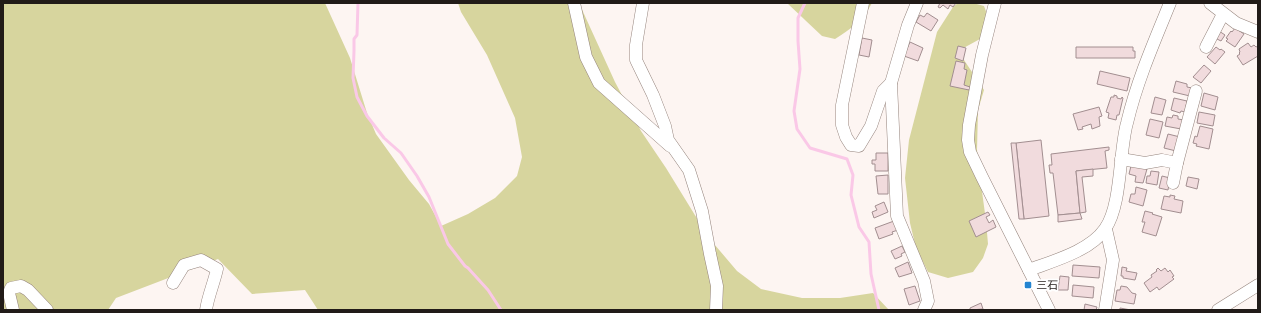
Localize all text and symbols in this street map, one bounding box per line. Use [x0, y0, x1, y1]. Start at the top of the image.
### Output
place label: 三石 [1036, 279, 1058, 291]
marker: 三石 [1023, 280, 1033, 290]

